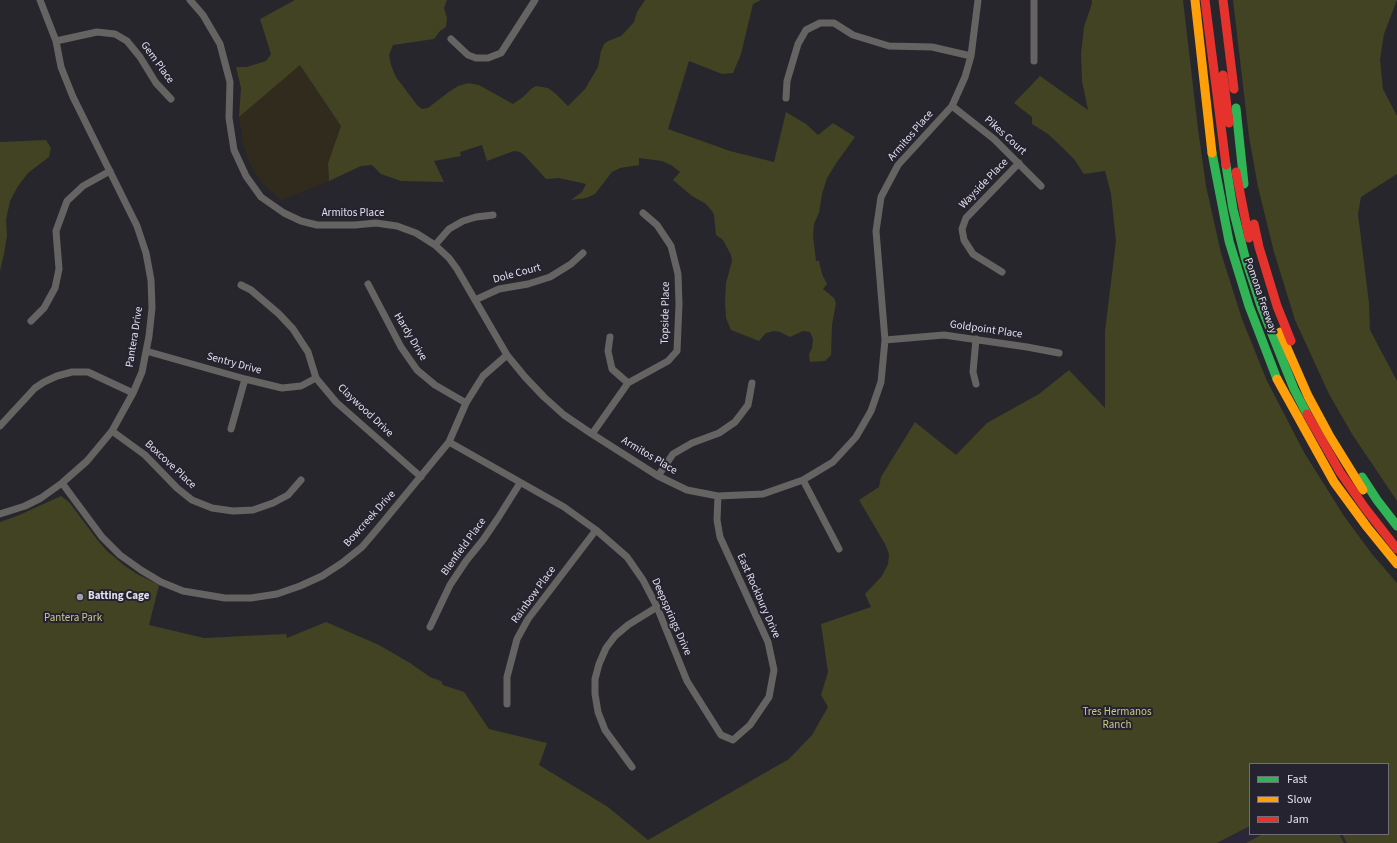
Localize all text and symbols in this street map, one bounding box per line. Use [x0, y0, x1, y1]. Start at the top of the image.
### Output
street label: Gem Place [137, 40, 177, 86]
street label: Armitos Place [885, 108, 937, 164]
street label: Pikes Court [981, 114, 1029, 158]
street label: Wayside Place [957, 156, 1011, 212]
street label: Armitos Place [322, 207, 384, 221]
street label: Pomona Freeway [1241, 256, 1279, 336]
street label: Dole Court [492, 261, 542, 287]
street label: Topside Place [659, 281, 673, 345]
street label: Pantera Drive [124, 306, 146, 368]
street label: Hardy Drive [391, 311, 429, 363]
street label: Goldpoint Place [949, 318, 1023, 342]
street label: Sentry Drive [205, 350, 263, 378]
street label: Claywood Drive [334, 382, 396, 440]
street label: Armitos Place [619, 434, 679, 478]
street label: Boxcove Place [142, 438, 198, 492]
street label: Bowcreek Drive [341, 488, 399, 550]
street label: Blenfield Place [439, 516, 489, 578]
street label: East Rockbury Drive [733, 551, 783, 641]
street label: Rainbow Place [509, 564, 559, 626]
street label: Deepsprings Drive [648, 576, 694, 658]
place label: Batting Cage [88, 590, 149, 604]
marker: Batting Cage [75, 592, 85, 602]
park label: Pantera Park [44, 612, 102, 626]
park label: Tres Hermanos Ranch [1082, 706, 1152, 732]
legend [1249, 763, 1389, 835]
text: Fast [1287, 771, 1307, 788]
text: Slow [1287, 791, 1312, 808]
text: Jam [1287, 811, 1309, 828]

